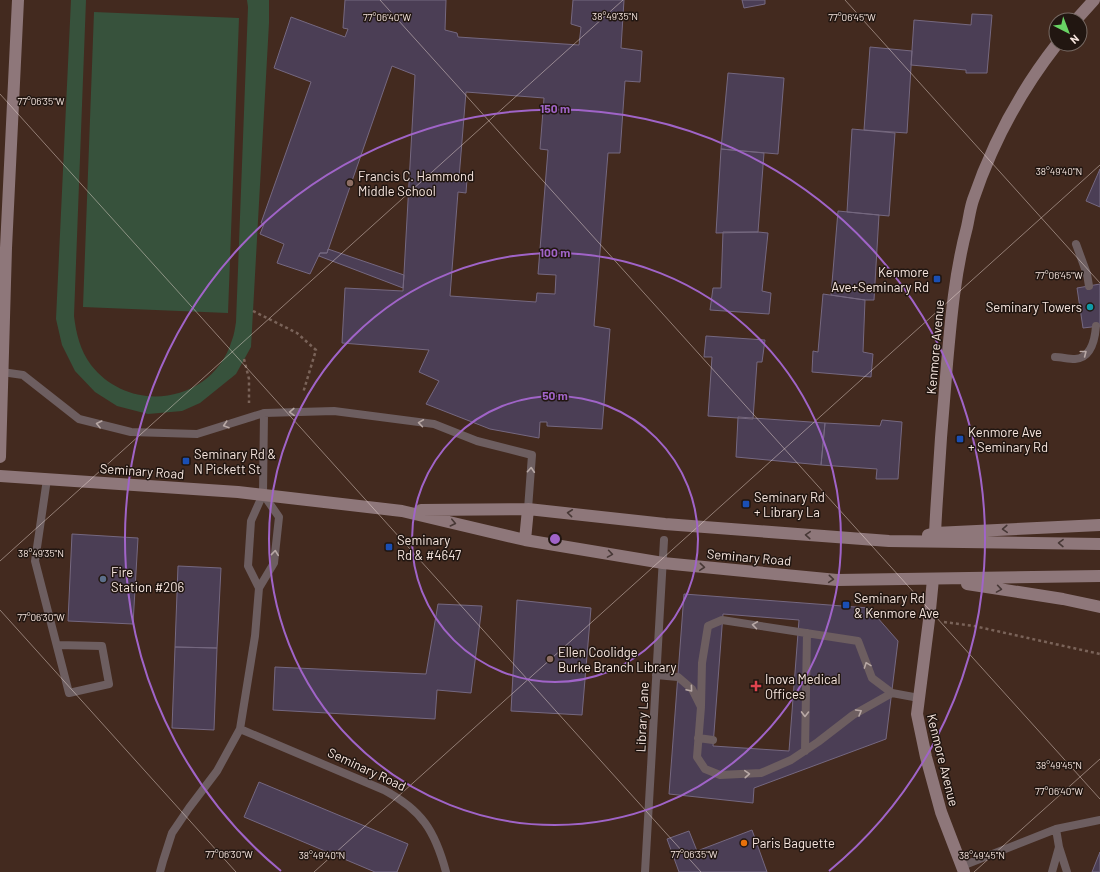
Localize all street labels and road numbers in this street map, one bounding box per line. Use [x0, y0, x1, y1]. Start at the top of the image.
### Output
street label: Kenmore Avenue [923, 299, 947, 395]
street label: Seminary Road [99, 460, 185, 482]
street label: Seminary Road [706, 545, 792, 569]
street label: Library Lane [632, 681, 652, 753]
street label: Kenmore Avenue [924, 712, 962, 808]
street label: Seminary Road [325, 744, 409, 794]

